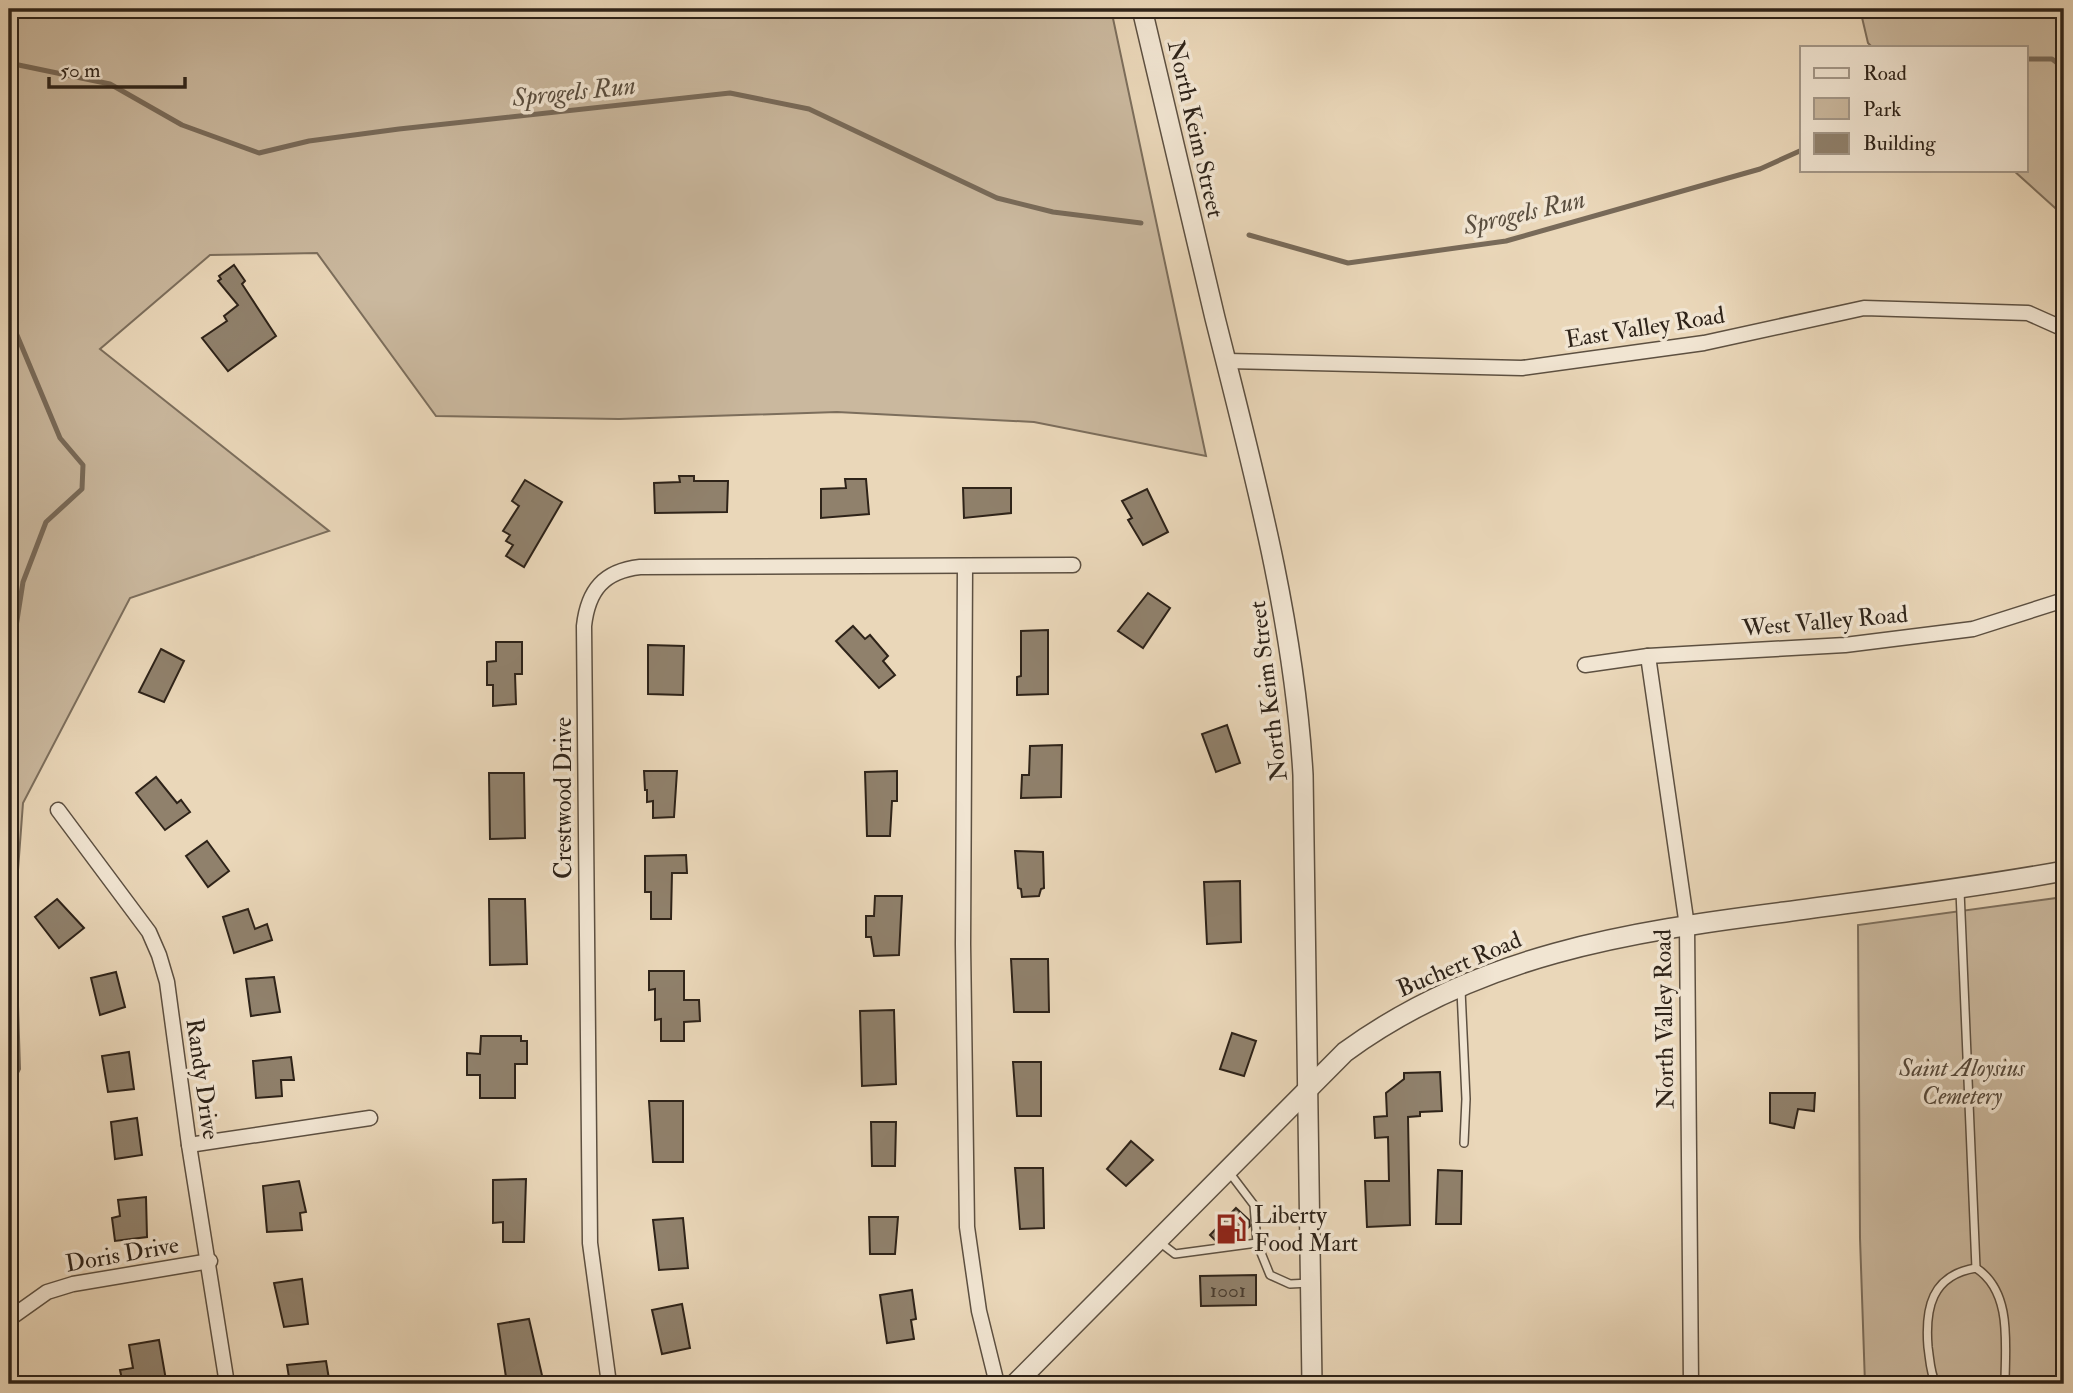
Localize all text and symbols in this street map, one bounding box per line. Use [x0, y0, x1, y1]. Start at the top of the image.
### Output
street label: North Keim Street [1160, 37, 1231, 221]
scale bar [49, 46, 186, 90]
legend [1800, 46, 2028, 172]
text: 50 m [60, 57, 101, 84]
text: Road [1863, 60, 1908, 87]
water label: Sprogels Run [510, 70, 637, 114]
text: Park [1863, 96, 1901, 123]
text: Building [1863, 130, 1936, 157]
water label: Sprogels Run [1459, 183, 1588, 243]
street label: East Valley Road [1563, 300, 1727, 355]
street label: North Keim Street [1242, 599, 1295, 783]
street label: West Valley Road [1740, 599, 1909, 644]
street label: Crestwood Drive [548, 717, 579, 879]
street label: Buchert Road [1392, 924, 1526, 1005]
street label: North Valley Road [1647, 929, 1682, 1109]
street label: Randy Drive [179, 1017, 226, 1142]
park label: Saint Aloysius Cemetery [1898, 1053, 2025, 1112]
place label: Liberty Food Mart [1254, 1200, 1358, 1259]
fuel station icon: Liberty Food Mart [1214, 1212, 1248, 1246]
street label: Doris Drive [63, 1229, 181, 1280]
house number: 1001 [1210, 1277, 1246, 1304]

